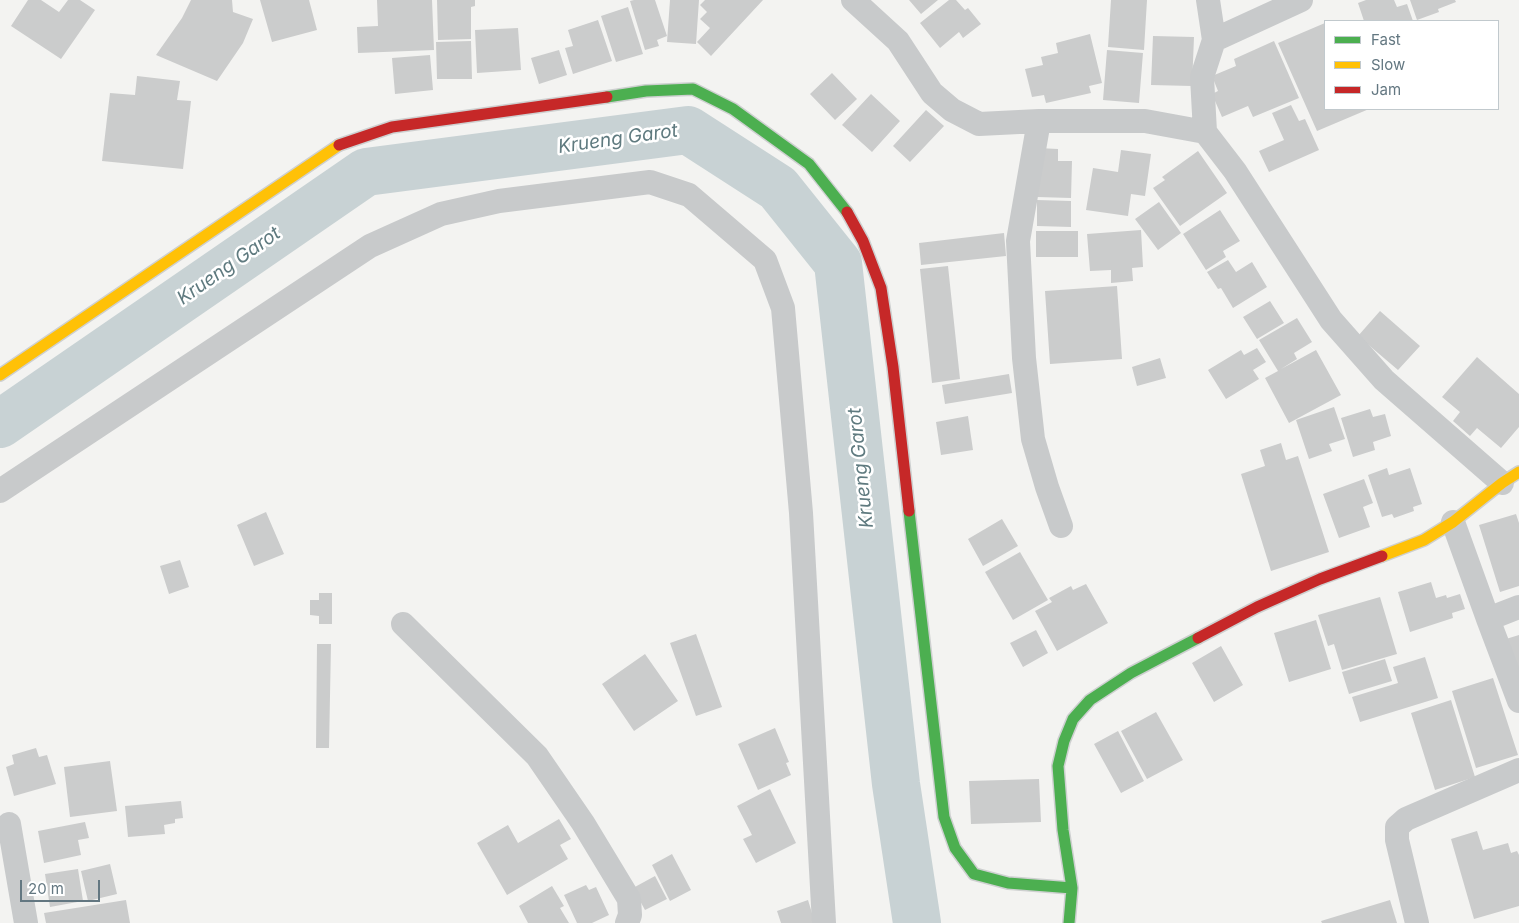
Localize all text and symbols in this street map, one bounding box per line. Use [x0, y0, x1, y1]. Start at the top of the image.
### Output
legend [1324, 20, 1499, 110]
text: Fast [1371, 30, 1401, 49]
text: Slow [1371, 55, 1405, 74]
text: Jam [1371, 80, 1401, 99]
water label: Krueng Garot [557, 119, 679, 159]
water label: Krueng Garot [173, 222, 285, 310]
water label: Krueng Garot [843, 407, 879, 529]
scale bar [22, 870, 102, 902]
text: 20 m [28, 879, 64, 898]

